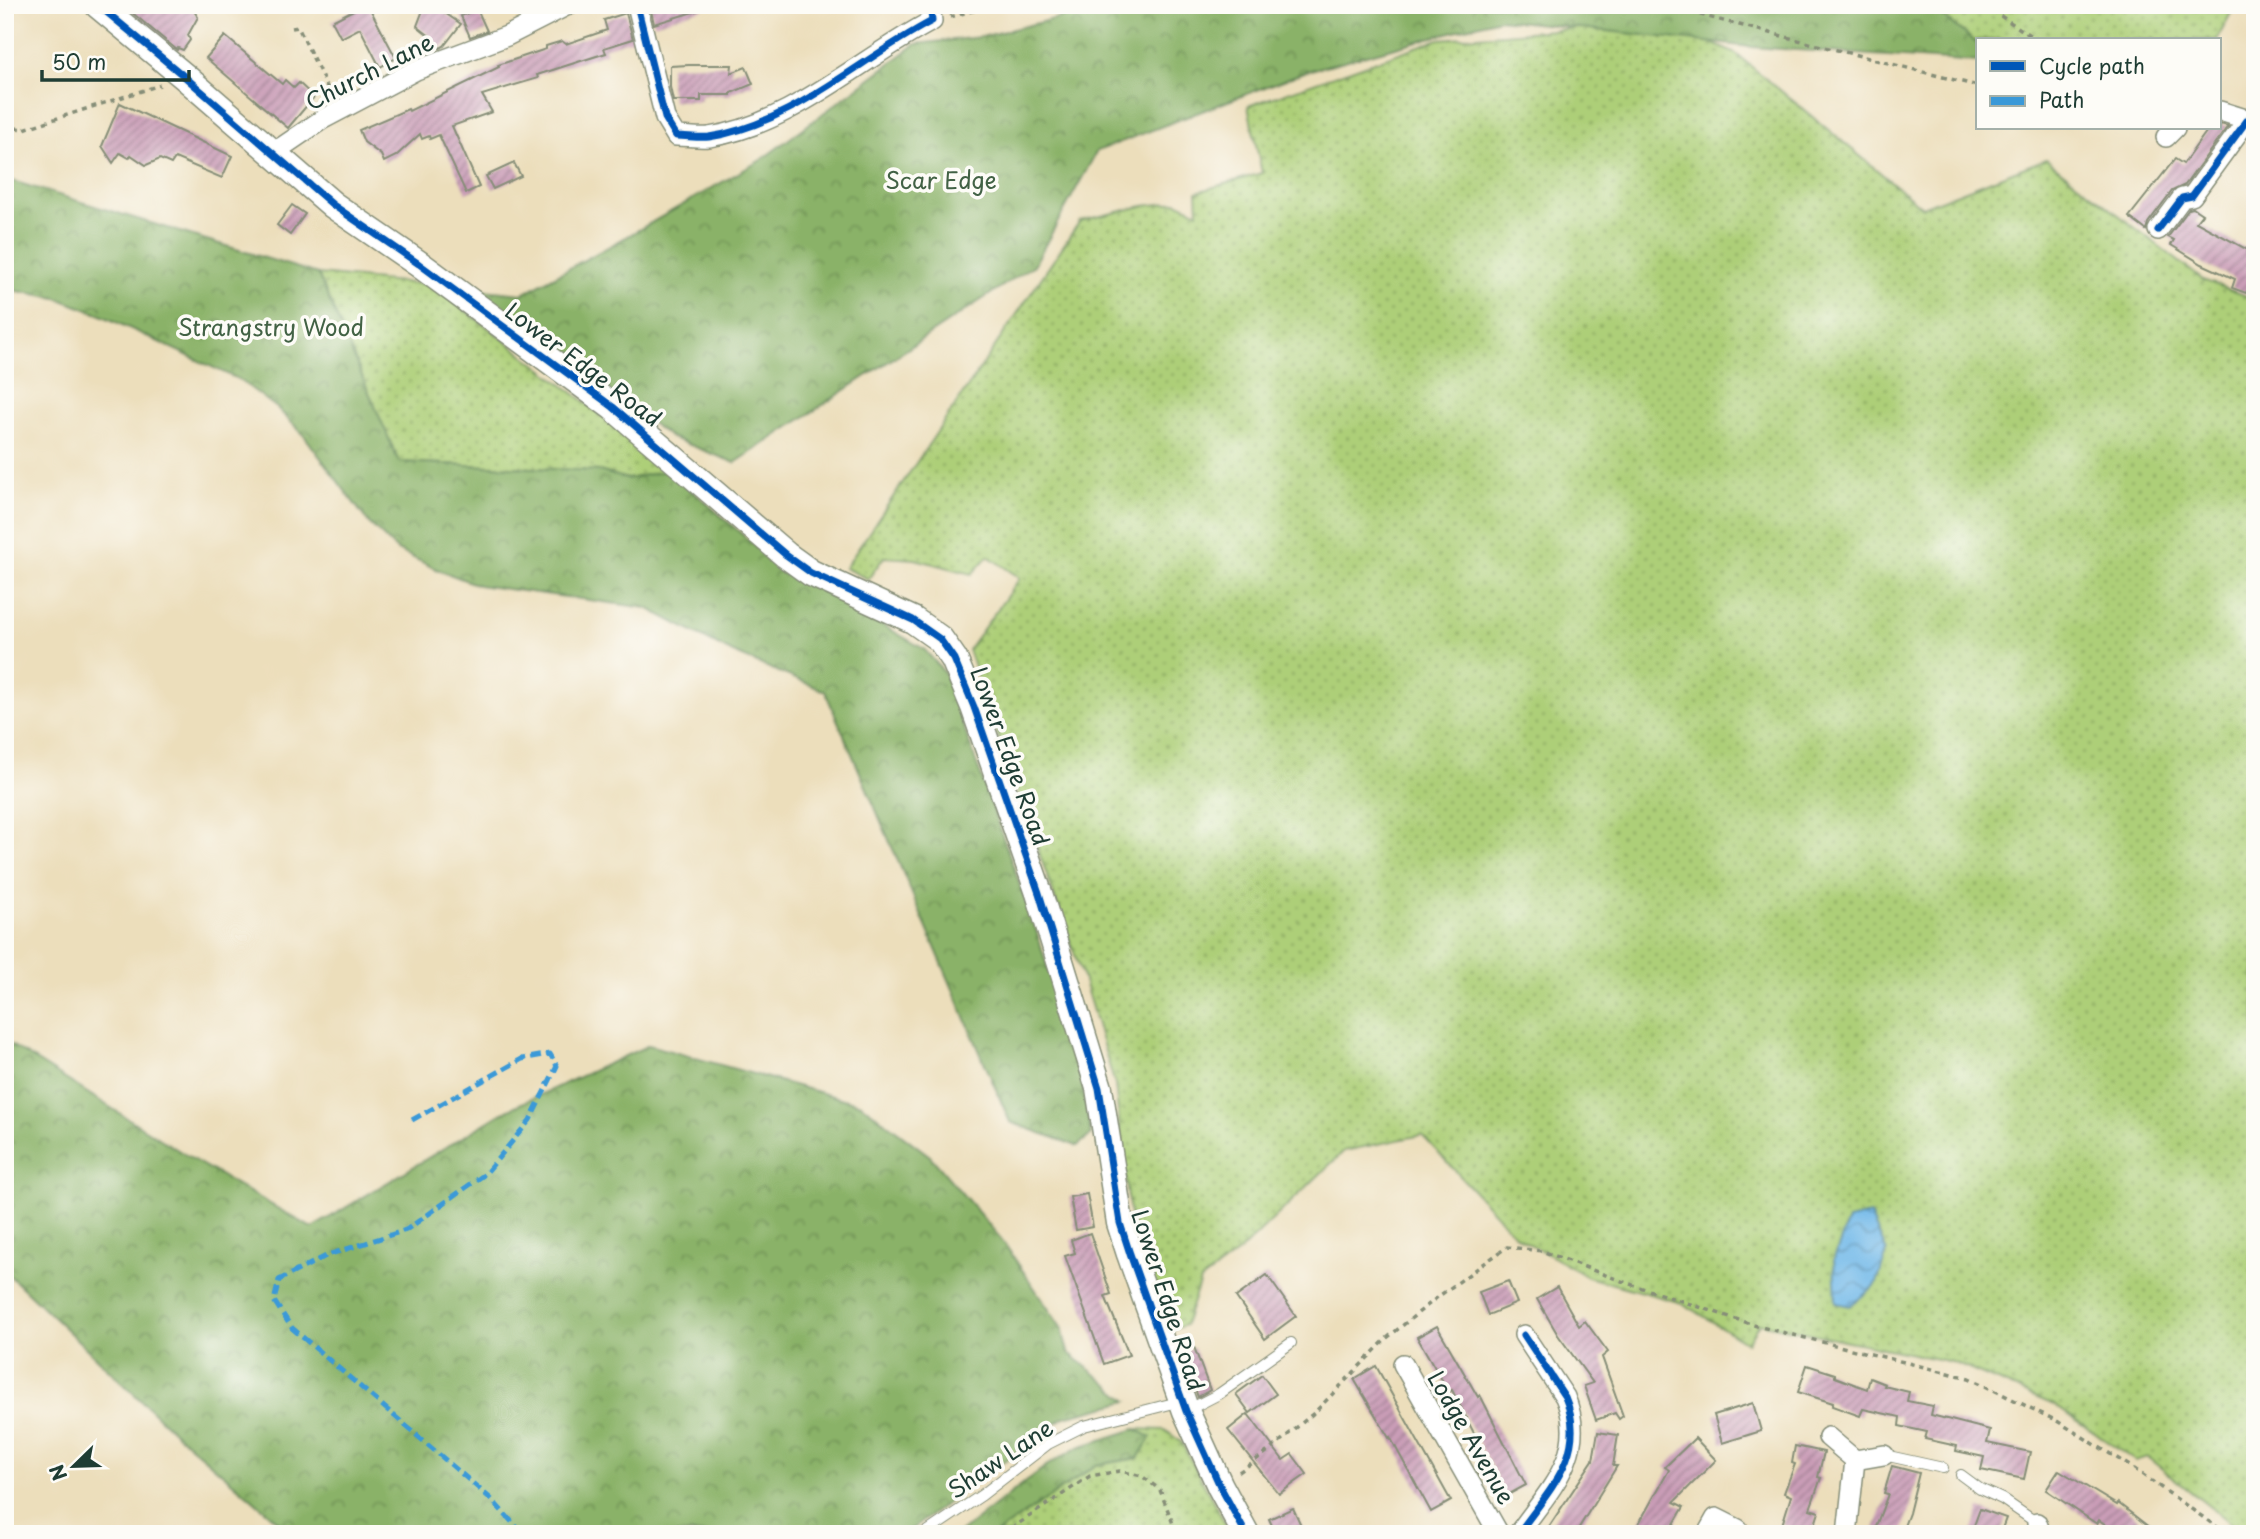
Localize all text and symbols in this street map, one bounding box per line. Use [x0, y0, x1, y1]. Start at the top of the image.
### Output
street label: Church Lane [299, 24, 439, 118]
scale bar [42, 38, 189, 82]
legend [1976, 38, 2222, 130]
text: 50 m [52, 45, 106, 77]
text: Cycle path [2039, 49, 2145, 81]
text: Path [2039, 83, 2084, 115]
park label: Scar Edge [885, 162, 997, 197]
street label: Lower Edge Road [498, 293, 670, 435]
park label: Strangstry Wood [178, 309, 364, 344]
street label: Lower Edge Road [962, 661, 1060, 851]
street label: Lower Edge Road [1123, 1205, 1215, 1395]
street label: Lodge Avenue [1420, 1364, 1524, 1510]
street label: Shaw Lane [940, 1410, 1060, 1506]
north arrow [38, 1430, 108, 1500]
text: N [42, 1461, 73, 1485]

